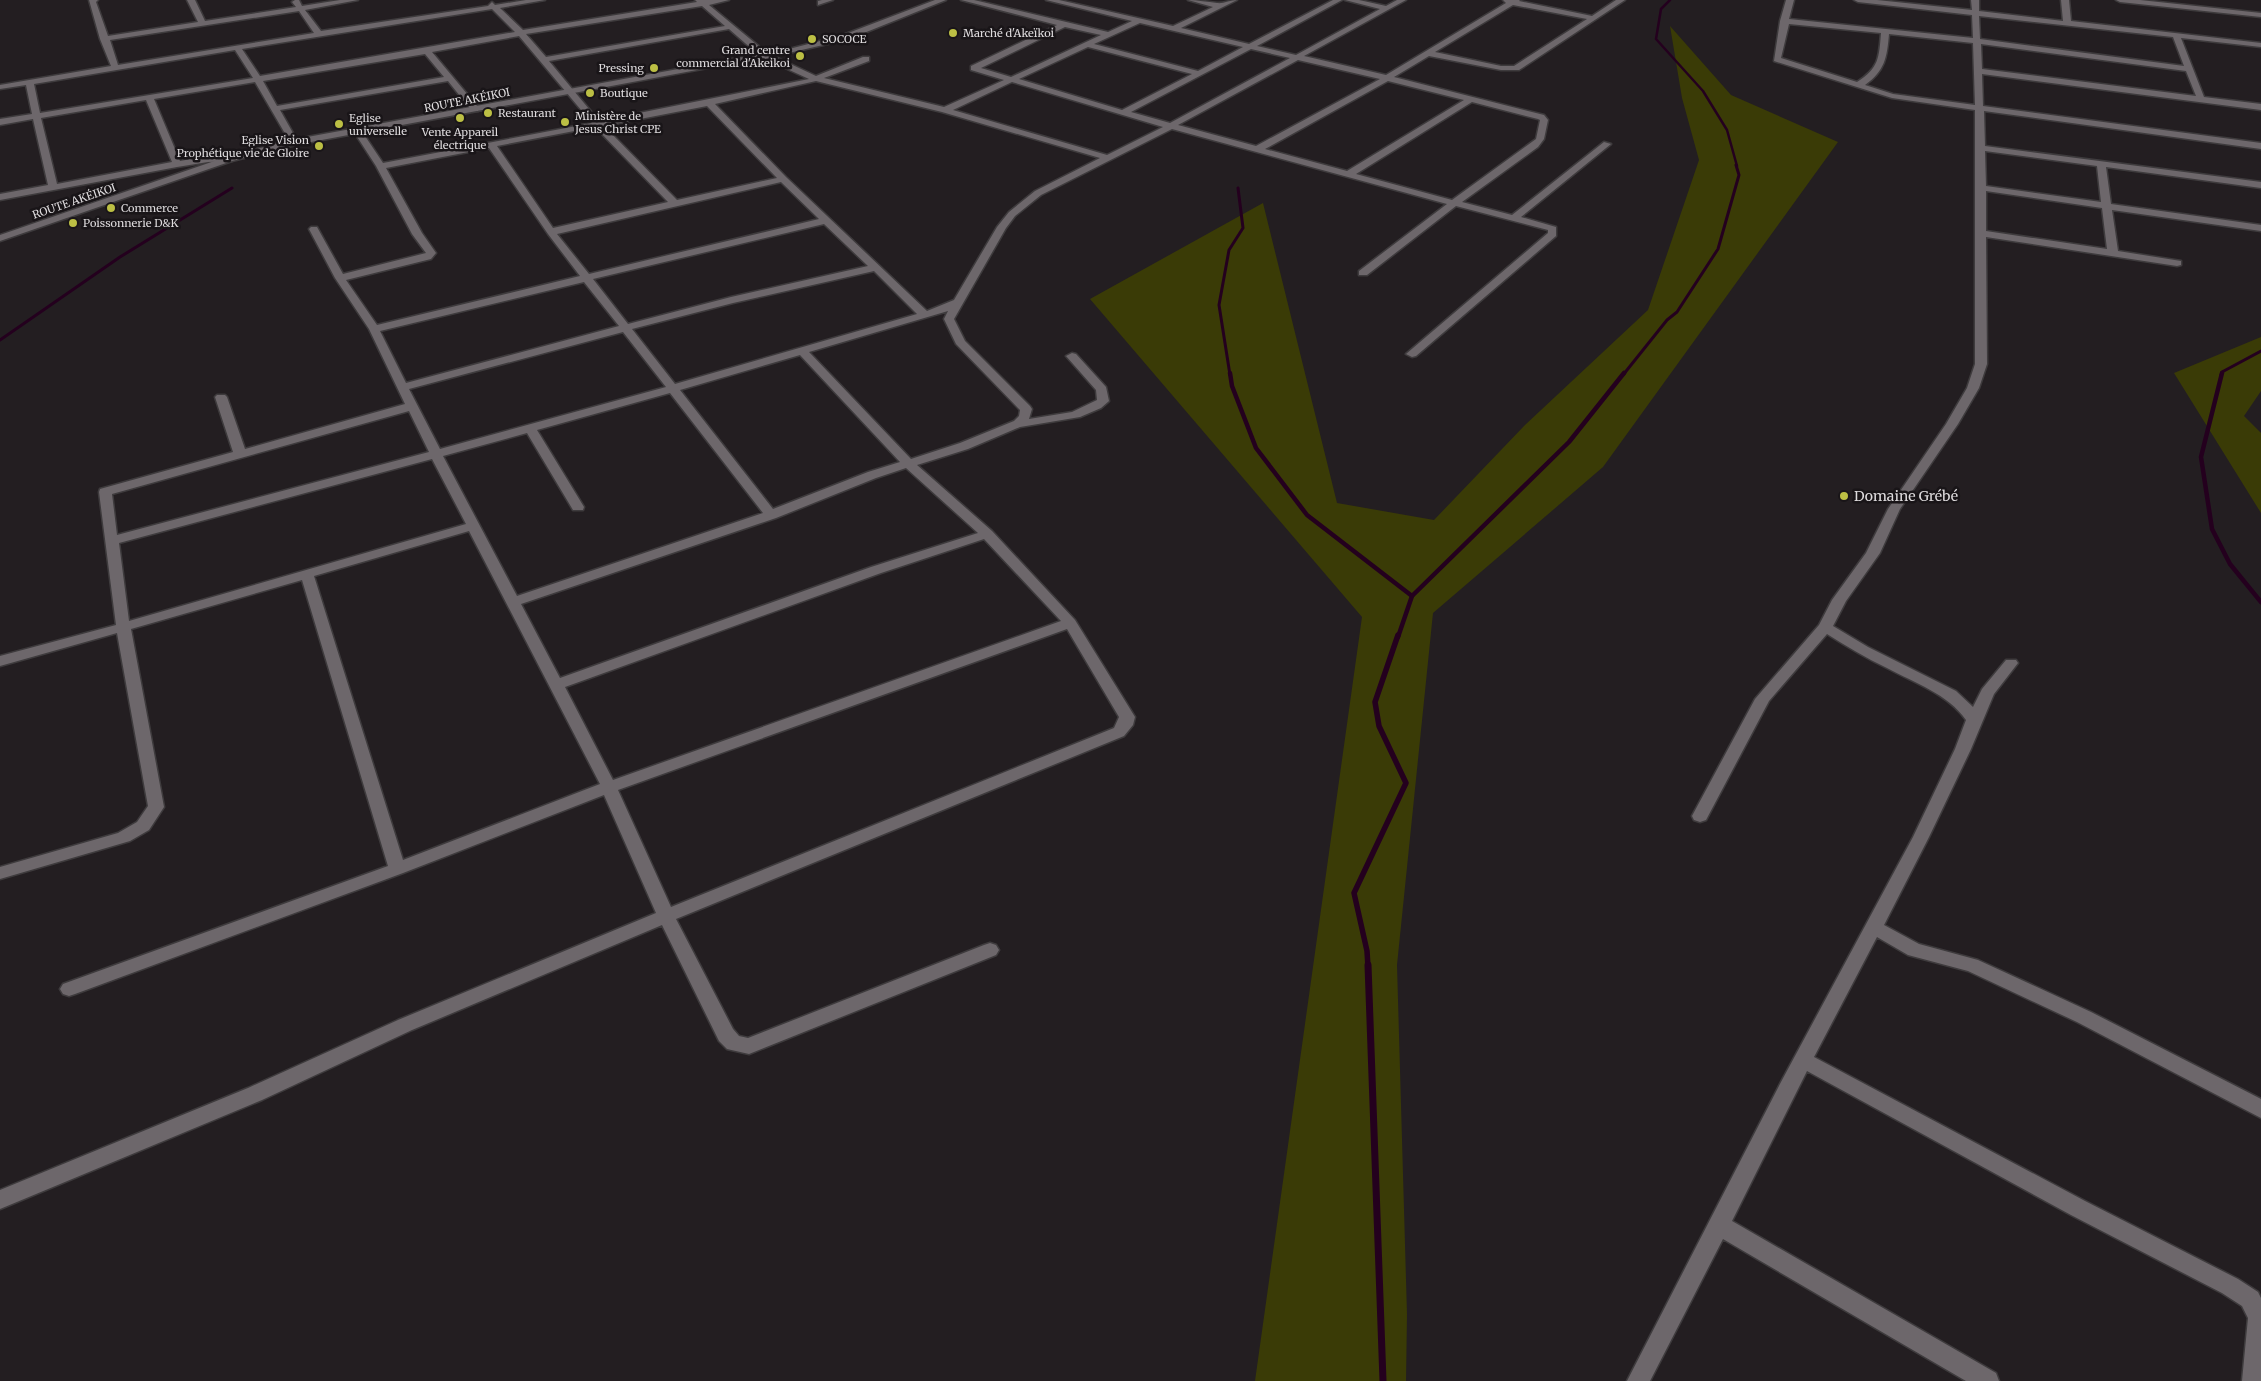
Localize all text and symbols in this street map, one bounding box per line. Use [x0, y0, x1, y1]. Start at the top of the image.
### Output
place label: Marché d'Akeïkoi [963, 26, 1055, 40]
marker: Marché d'Akeïkoi [947, 27, 959, 39]
place label: SOCOCE [822, 32, 867, 46]
marker: SOCOCE [806, 33, 818, 45]
place label: Grand centre commercial d'Akeikoi [676, 43, 790, 70]
marker: Grand centre commercial d'Akeikoi [794, 50, 806, 62]
place label: Pressing [598, 61, 644, 75]
marker: Pressing [648, 62, 660, 74]
street label: ROUTE AKÉIKOI [423, 85, 511, 115]
place label: Boutique [600, 86, 648, 100]
marker: Boutique [584, 87, 596, 99]
place label: Restaurant [498, 106, 557, 120]
marker: Restaurant [482, 107, 494, 119]
place label: Ministère de Jesus Christ CPE [574, 109, 661, 136]
place label: Eglise universelle [349, 111, 407, 138]
marker: Vente Appareil électrique [454, 112, 466, 124]
marker: Ministère de Jesus Christ CPE [559, 116, 571, 128]
marker: Eglise universelle [333, 118, 345, 130]
place label: Vente Appareil électrique [421, 125, 499, 152]
place label: Eglise Vision Prophétique vie de Gloire [177, 133, 310, 160]
marker: Eglise Vision Prophétique vie de Gloire [313, 140, 325, 152]
street label: ROUTE AKÉIKOI [30, 180, 118, 222]
place label: Commerce [121, 201, 178, 215]
marker: Commerce [105, 202, 117, 214]
place label: Poissonnerie D&K [83, 216, 178, 230]
marker: Poissonnerie D&K [67, 217, 79, 229]
place label: Domaine Grébé [1854, 487, 1958, 505]
marker: Domaine Grébé [1838, 490, 1850, 502]

